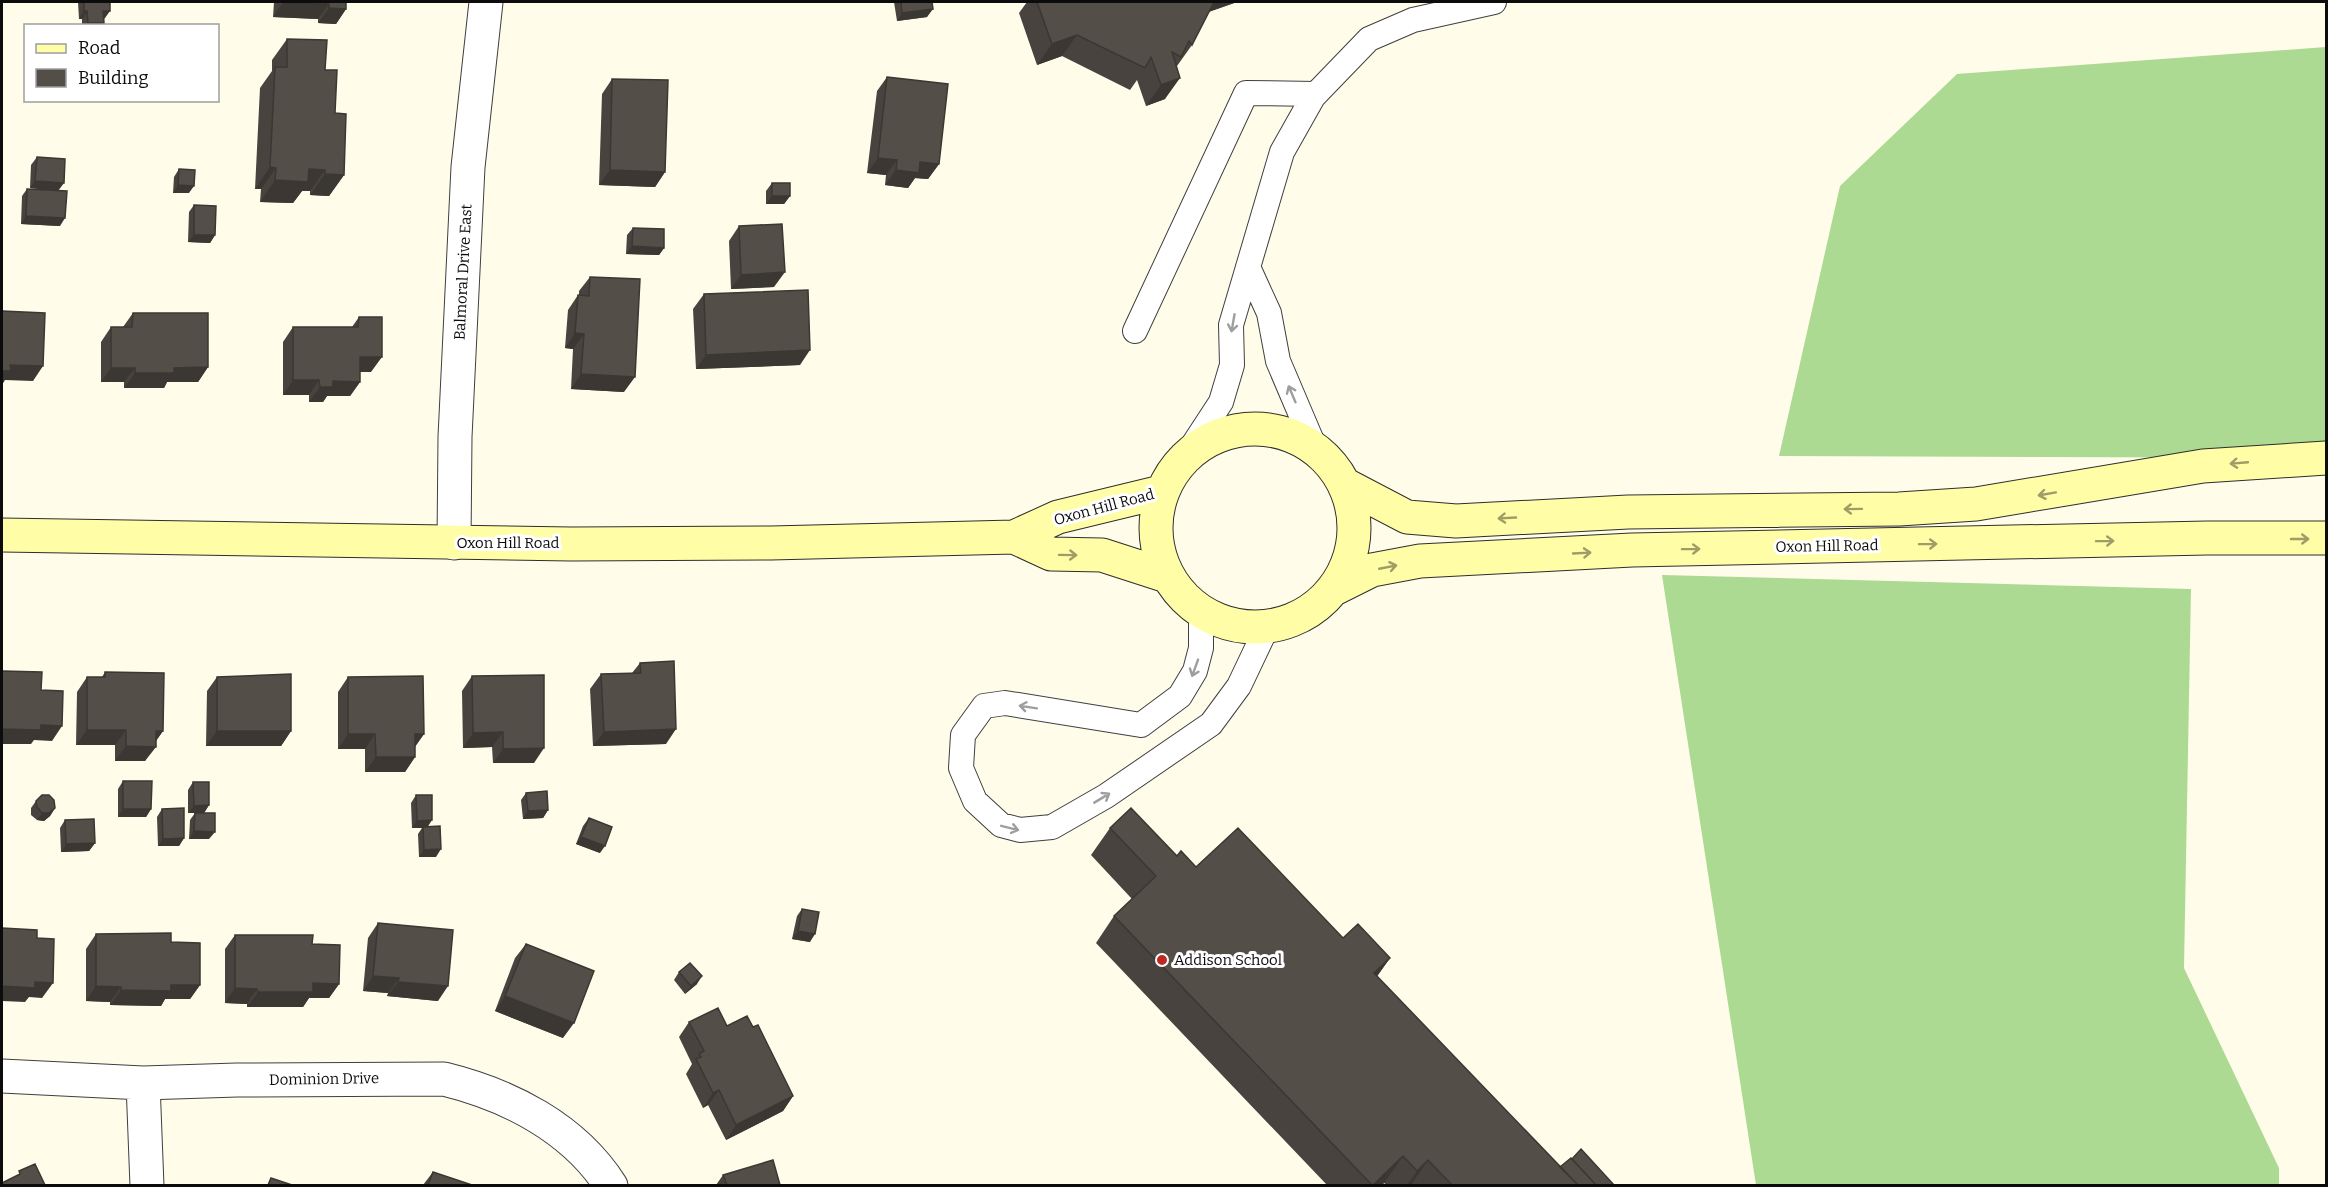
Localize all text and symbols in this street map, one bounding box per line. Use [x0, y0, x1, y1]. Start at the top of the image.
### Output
legend [24, 24, 219, 102]
text: Road [78, 37, 121, 59]
text: Building [78, 67, 149, 89]
street label: Balmoral Drive East [450, 203, 476, 341]
one-way arrow [1227, 313, 1238, 332]
one-way arrow [1286, 385, 1297, 404]
one-way arrow [2230, 458, 2250, 469]
street label: Oxon Hill Road [1052, 485, 1156, 529]
one-way arrow [2037, 489, 2057, 500]
one-way arrow [1843, 503, 1863, 515]
one-way arrow [1497, 513, 1517, 524]
one-way arrow [2290, 533, 2310, 544]
street label: Oxon Hill Road [456, 534, 560, 552]
one-way arrow [2095, 535, 2115, 546]
street label: Oxon Hill Road [1775, 536, 1879, 556]
one-way arrow [1917, 538, 1937, 550]
one-way arrow [1680, 543, 1700, 555]
one-way arrow [1571, 547, 1591, 558]
one-way arrow [1058, 549, 1078, 561]
one-way arrow [1377, 561, 1397, 572]
one-way arrow [1188, 658, 1199, 677]
one-way arrow [1019, 701, 1038, 712]
one-way arrow [1093, 792, 1110, 804]
one-way arrow [1000, 822, 1019, 834]
place label: Addison School [1174, 951, 1282, 969]
marker: Addison School [1155, 953, 1169, 967]
street label: Dominion Drive [269, 1069, 379, 1089]

